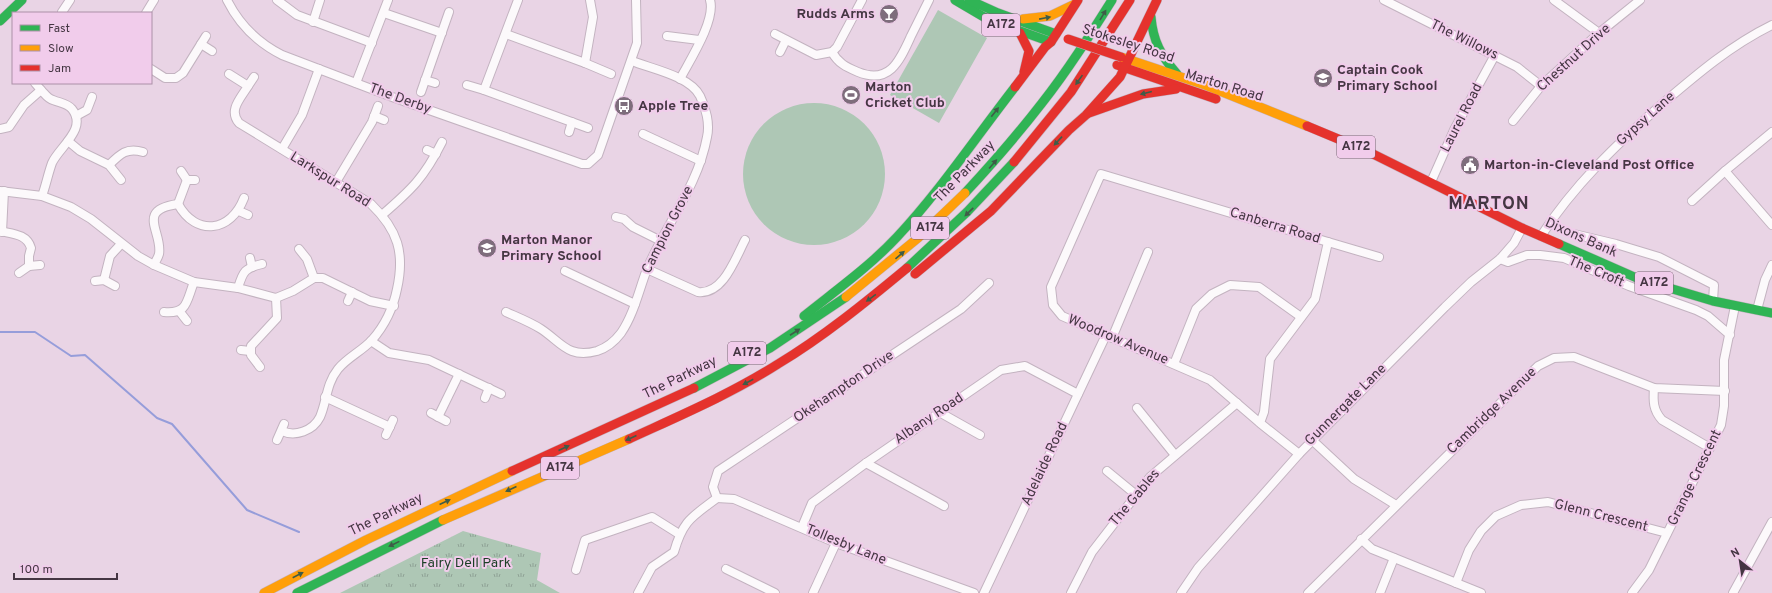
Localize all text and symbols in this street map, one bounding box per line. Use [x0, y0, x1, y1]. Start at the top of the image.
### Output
bar icon: Rudds Arms [878, 3, 900, 25]
place label: Rudds Arms [797, 6, 875, 23]
one-way arrow [1100, 9, 1107, 21]
legend [12, 12, 152, 84]
road number: A172 [982, 14, 1020, 36]
one-way arrow [1039, 15, 1052, 21]
street label: The Willows [1427, 16, 1501, 64]
street label: Chestnut Drive [1534, 20, 1614, 96]
text: Fast [48, 21, 70, 37]
street label: Stokesley Road [1080, 21, 1176, 67]
text: Slow [48, 41, 74, 57]
text: Jam [48, 61, 71, 77]
place label: Captain Cook Primary School [1337, 62, 1438, 95]
street label: Marton Road [1183, 66, 1265, 106]
school or university icon: Captain Cook Primary School [1312, 67, 1334, 89]
one-way arrow [1075, 75, 1083, 86]
place label: Marton Cricket Club [865, 79, 945, 112]
street label: The Derby [367, 80, 433, 118]
street label: Laurel Road [1437, 81, 1487, 155]
sports icon: Marton Cricket Club [840, 84, 862, 106]
street label: Gypsy Lane [1613, 88, 1679, 150]
one-way arrow [1140, 90, 1152, 96]
bus stop icon: Apple Tree [613, 95, 635, 117]
place label: Apple Tree [638, 98, 709, 115]
one-way arrow [991, 107, 1000, 118]
one-way arrow [1053, 136, 1063, 146]
road number: A172 [1337, 136, 1375, 158]
street label: The Parkway [931, 137, 999, 207]
street label: Larkspur Road [287, 149, 373, 211]
public building icon: Marton-in-Cleveland Post Office [1459, 154, 1481, 176]
place label: Marton-in-Cleveland Post Office [1484, 157, 1695, 174]
one-way arrow [988, 159, 997, 169]
street label: Campion Grove [639, 183, 697, 277]
district label: MARTON [1448, 193, 1530, 216]
street label: Canberra Road [1228, 204, 1322, 248]
one-way arrow [964, 207, 974, 217]
street label: Dixons Bank [1542, 214, 1620, 262]
road number: A174 [911, 217, 949, 239]
place label: Marton Manor Primary School [501, 232, 602, 265]
school or university icon: Marton Manor Primary School [476, 237, 498, 259]
one-way arrow [895, 250, 905, 259]
street label: The Croft [1566, 253, 1626, 291]
road number: A172 [1635, 272, 1673, 294]
one-way arrow [866, 294, 877, 302]
street label: Woodrow Avenue [1065, 311, 1171, 369]
one-way arrow [789, 328, 801, 335]
road number: A172 [728, 342, 766, 364]
street label: Okehampton Drive [791, 347, 897, 427]
street label: The Parkway [640, 353, 720, 403]
street label: Gunnergate Lane [1302, 361, 1390, 449]
street label: Cambridge Avenue [1444, 364, 1540, 458]
one-way arrow [742, 378, 754, 385]
street label: Albany Road [891, 390, 967, 448]
street label: Adelaide Road [1018, 419, 1072, 509]
street label: Grange Crescent [1664, 427, 1726, 529]
one-way arrow [625, 435, 636, 441]
one-way arrow [558, 445, 569, 451]
road number: A174 [541, 457, 579, 479]
street label: The Gables [1106, 466, 1164, 530]
one-way arrow [506, 486, 517, 492]
street label: The Parkway [346, 490, 426, 540]
street label: Glenn Crescent [1552, 496, 1650, 536]
one-way arrow [440, 499, 451, 505]
street label: Tollesby Lane [803, 521, 889, 569]
one-way arrow [388, 541, 399, 547]
north arrow [1720, 541, 1760, 581]
text: N [1729, 545, 1742, 561]
scale bar [14, 555, 117, 581]
park label: Fairy Dell Park [421, 555, 511, 572]
text: 100 m [20, 562, 53, 578]
one-way arrow [293, 571, 304, 578]

